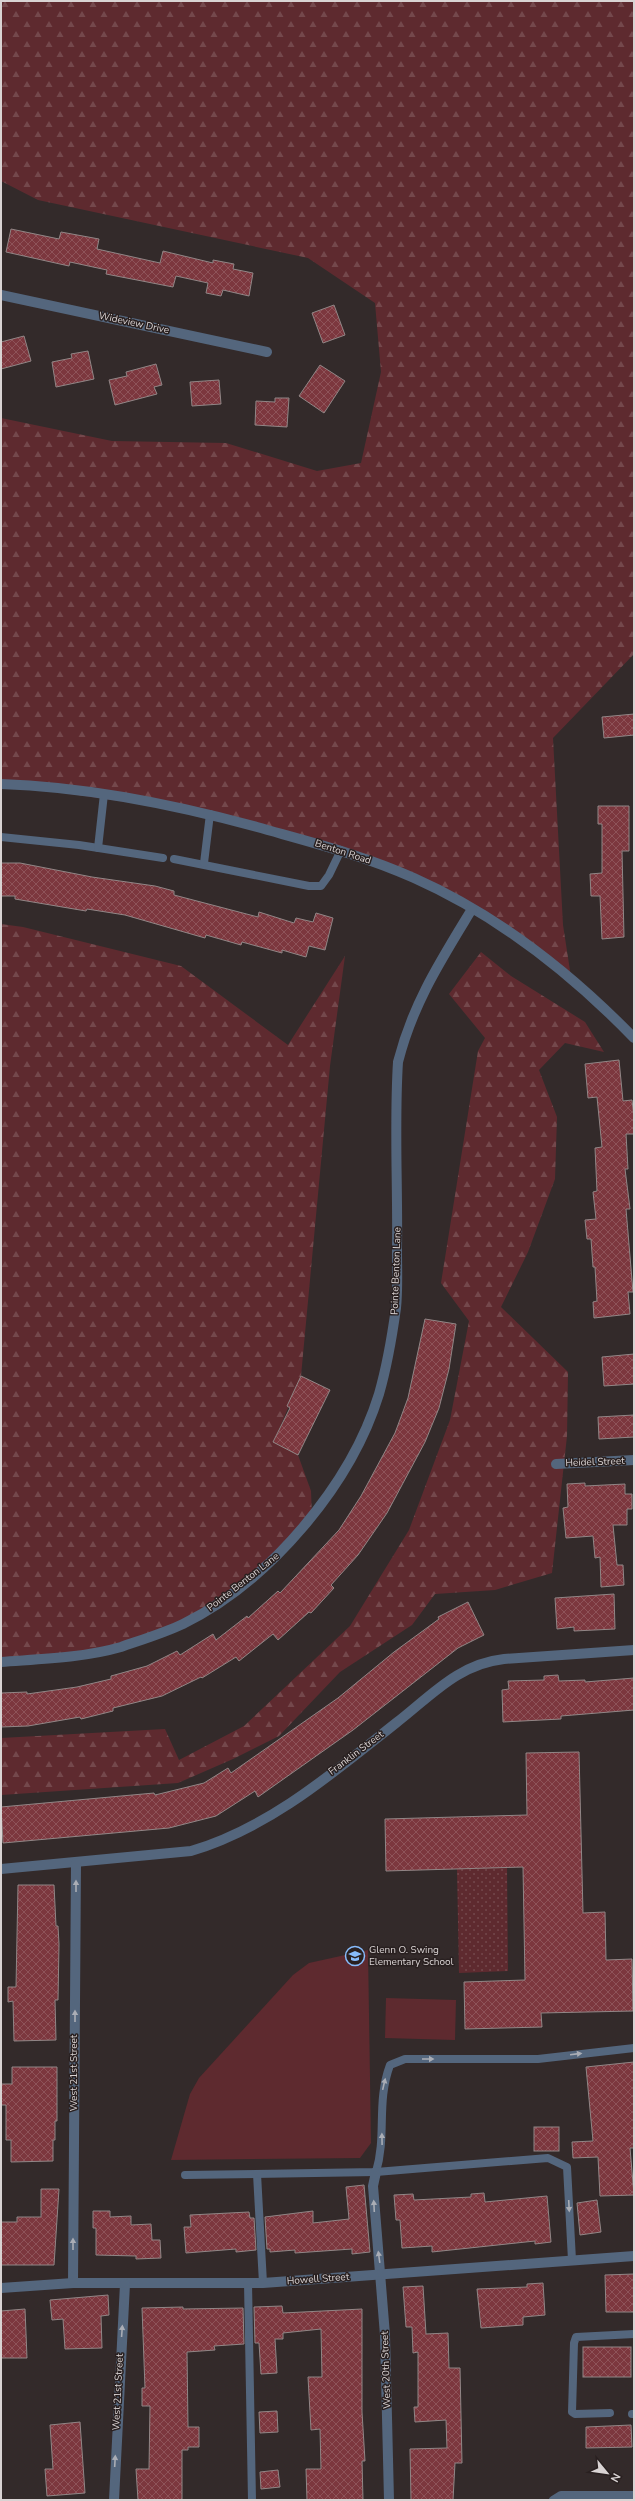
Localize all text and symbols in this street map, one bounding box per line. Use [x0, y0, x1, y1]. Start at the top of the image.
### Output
street label: Wideview Drive [97, 309, 171, 337]
street label: Benton Road [313, 836, 373, 868]
street label: Pointe Benton Lane [387, 1227, 405, 1315]
street label: Heidel Street [565, 1454, 625, 1470]
street label: Pointe Benton Lane [204, 1549, 282, 1615]
street label: Franklin Street [326, 1727, 387, 1778]
one-way arrow [73, 1879, 79, 1892]
place label: Glenn O. Swing Elementary School [369, 1943, 454, 1969]
school or university icon: Glenn O. Swing Elementary School [344, 1945, 366, 1967]
one-way arrow [72, 2009, 78, 2022]
street label: West 21st Street [67, 2034, 81, 2111]
one-way arrow [570, 2051, 582, 2057]
one-way arrow [422, 2056, 435, 2062]
one-way arrow [382, 2078, 388, 2091]
one-way arrow [378, 2133, 385, 2145]
one-way arrow [371, 2200, 378, 2212]
one-way arrow [566, 2200, 572, 2213]
one-way arrow [70, 2237, 76, 2250]
one-way arrow [376, 2251, 382, 2263]
street label: Howell Street [286, 2270, 350, 2288]
one-way arrow [118, 2325, 125, 2337]
street label: West 20th Street [378, 2330, 394, 2409]
street label: West 21st Street [109, 2353, 127, 2431]
north arrow [587, 2453, 627, 2493]
one-way arrow [112, 2455, 119, 2467]
text: N [607, 2470, 624, 2485]

